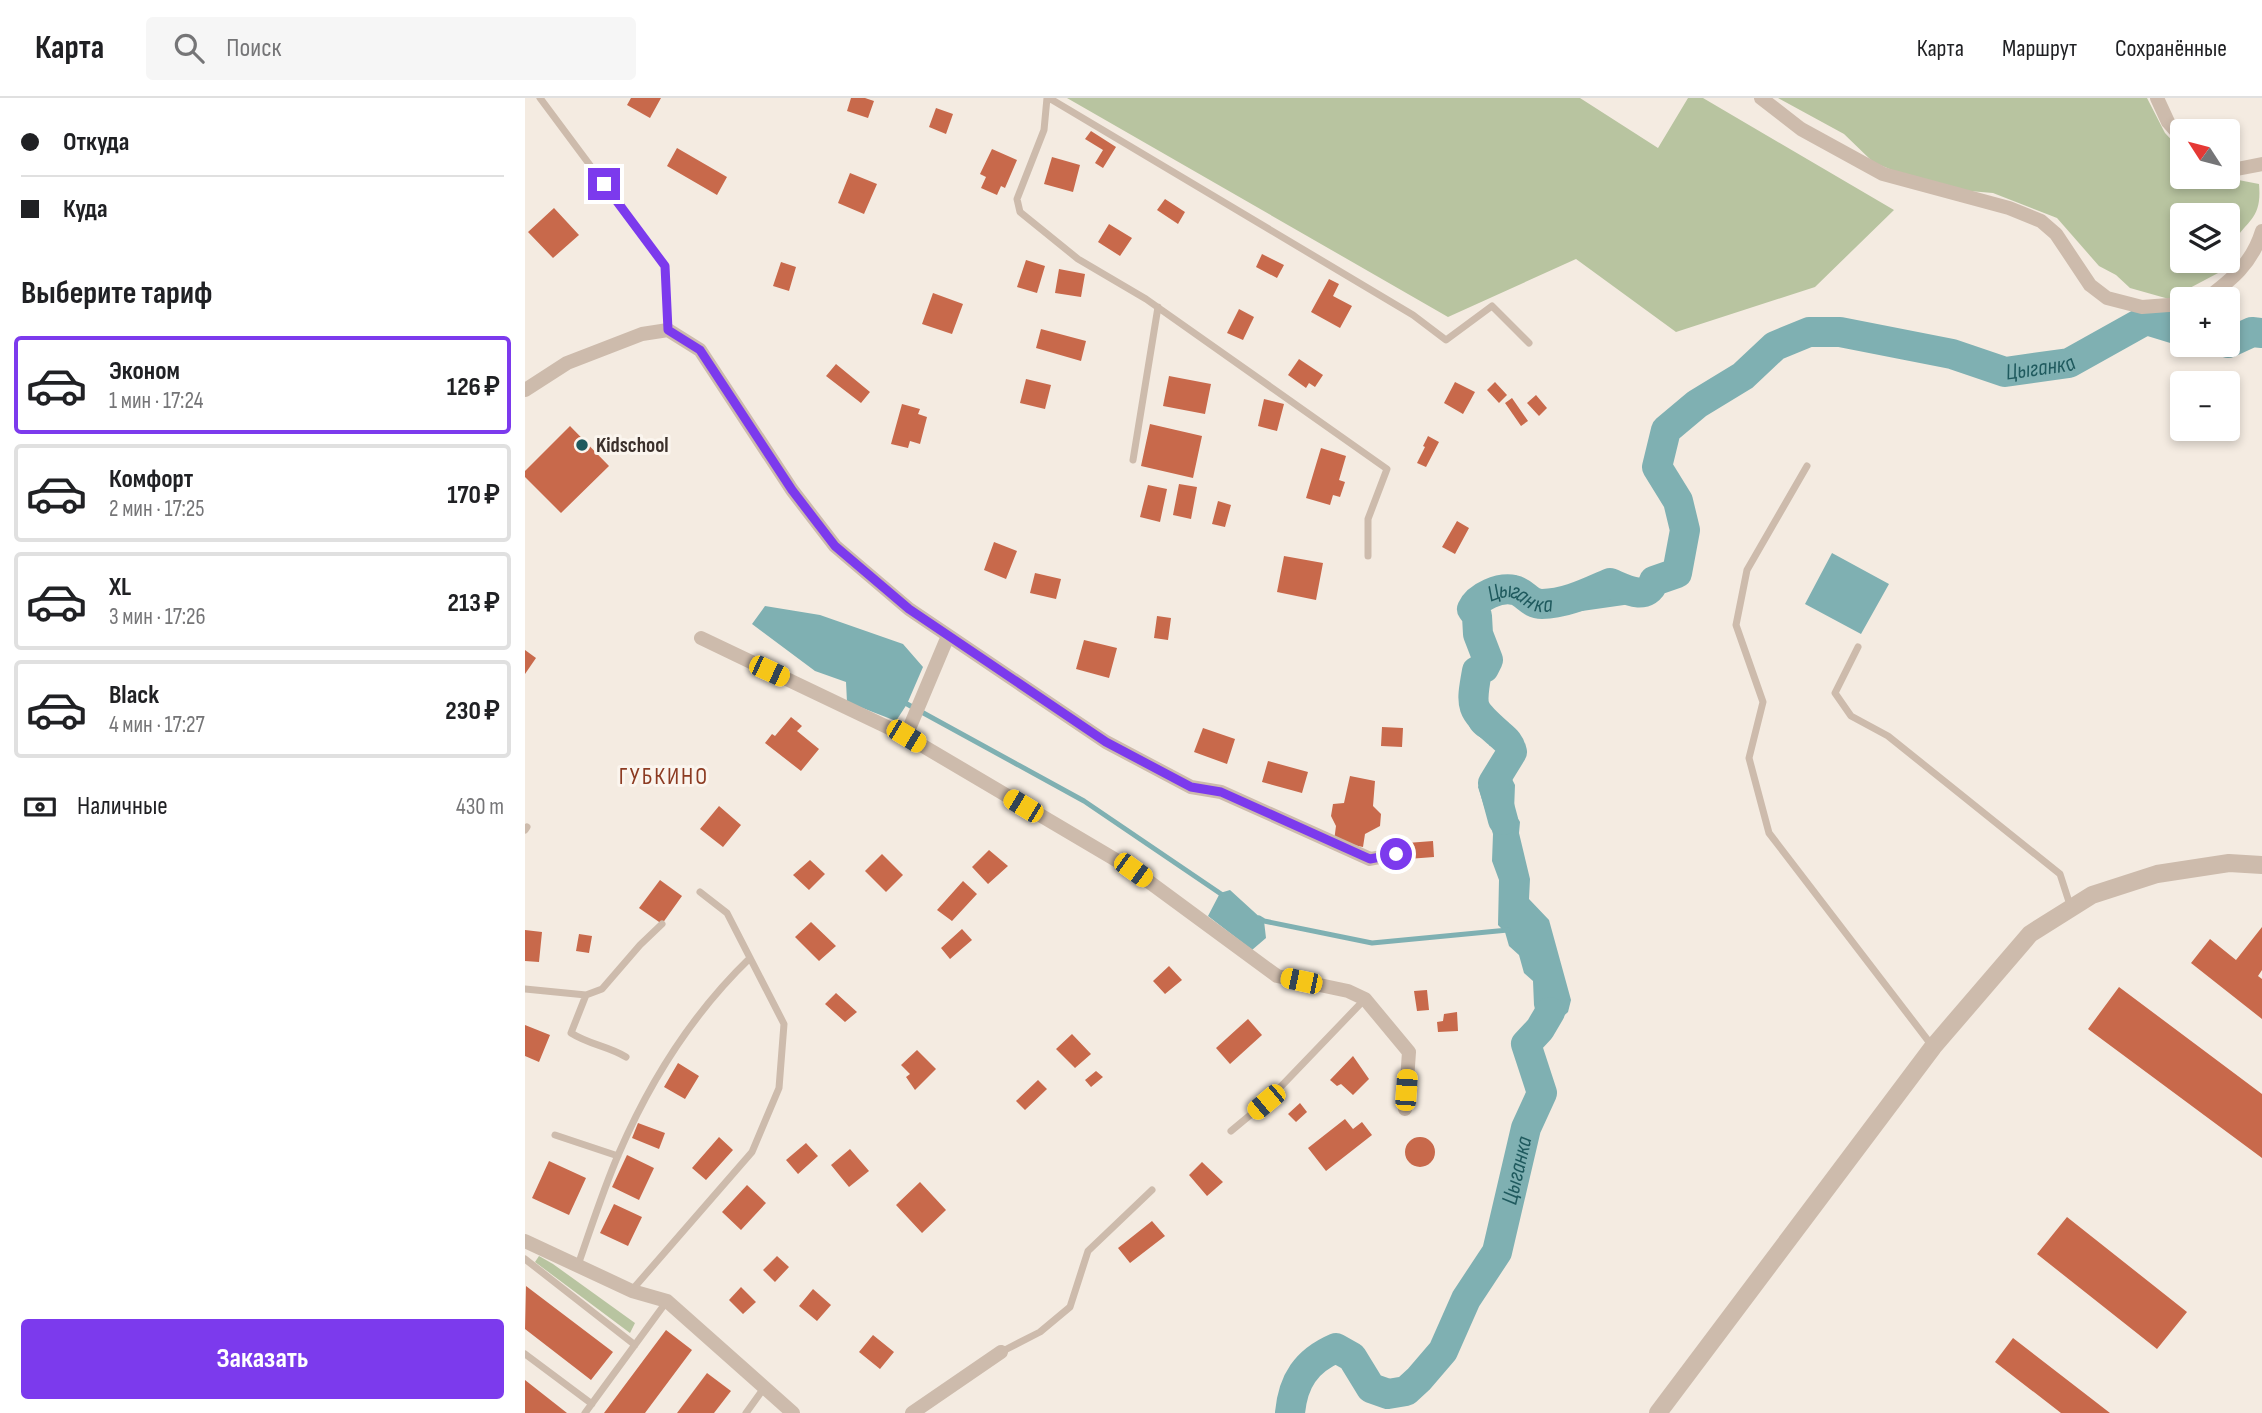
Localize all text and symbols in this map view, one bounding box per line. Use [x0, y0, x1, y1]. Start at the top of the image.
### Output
search box [146, 17, 636, 80]
text: Карта [35, 28, 104, 68]
icon: search [170, 29, 208, 67]
text: Поиск [226, 33, 281, 64]
text: Карта [1917, 34, 1964, 63]
text: Маршрут [2002, 34, 2077, 63]
text: Сохранённые [2115, 34, 2227, 63]
north arrow [2170, 119, 2240, 189]
map controls [2170, 119, 2240, 441]
text: Откуда [63, 127, 129, 158]
route end [588, 168, 620, 200]
text: Куда [63, 194, 108, 225]
button: layers [2170, 203, 2240, 273]
text: Выберите тариф [21, 274, 212, 313]
button: + [2170, 287, 2240, 357]
water label: Цыганка [2004, 349, 2081, 387]
icon: car [25, 354, 88, 417]
text: Эконом [109, 356, 180, 387]
button: − [2170, 371, 2240, 441]
text: 126 ₽ [447, 372, 500, 403]
text: 1 мин · 17:24 [109, 387, 203, 415]
place label: Kidschool [596, 433, 669, 458]
marker: Kidschool [574, 437, 590, 453]
icon: car [25, 462, 88, 525]
text: Комфорт [109, 464, 193, 495]
text: 170 ₽ [447, 480, 500, 511]
text: 2 мин · 17:25 [109, 495, 205, 523]
icon: car [25, 570, 88, 633]
text: XL [109, 572, 131, 603]
water label: Цыганка [1484, 576, 1554, 619]
text: 213 ₽ [448, 588, 500, 619]
text: 3 мин · 17:26 [109, 603, 206, 631]
car [746, 653, 793, 689]
icon: car [25, 678, 88, 741]
text: Black [109, 680, 159, 711]
text: 230 ₽ [445, 696, 500, 727]
text: 4 мин · 17:27 [109, 711, 205, 739]
car [883, 716, 930, 756]
district label: ГУБКИНО [619, 762, 709, 791]
car [1000, 786, 1047, 826]
icon: cash [21, 788, 59, 826]
text: Наличные [77, 791, 168, 822]
text: 430 m [456, 793, 504, 821]
route start [1380, 838, 1412, 870]
car [1110, 849, 1157, 891]
car [1279, 966, 1324, 996]
car [1395, 1068, 1418, 1112]
car [1244, 1080, 1289, 1124]
water label: Цыганка [1496, 1133, 1539, 1207]
button: Заказать [21, 1319, 504, 1399]

